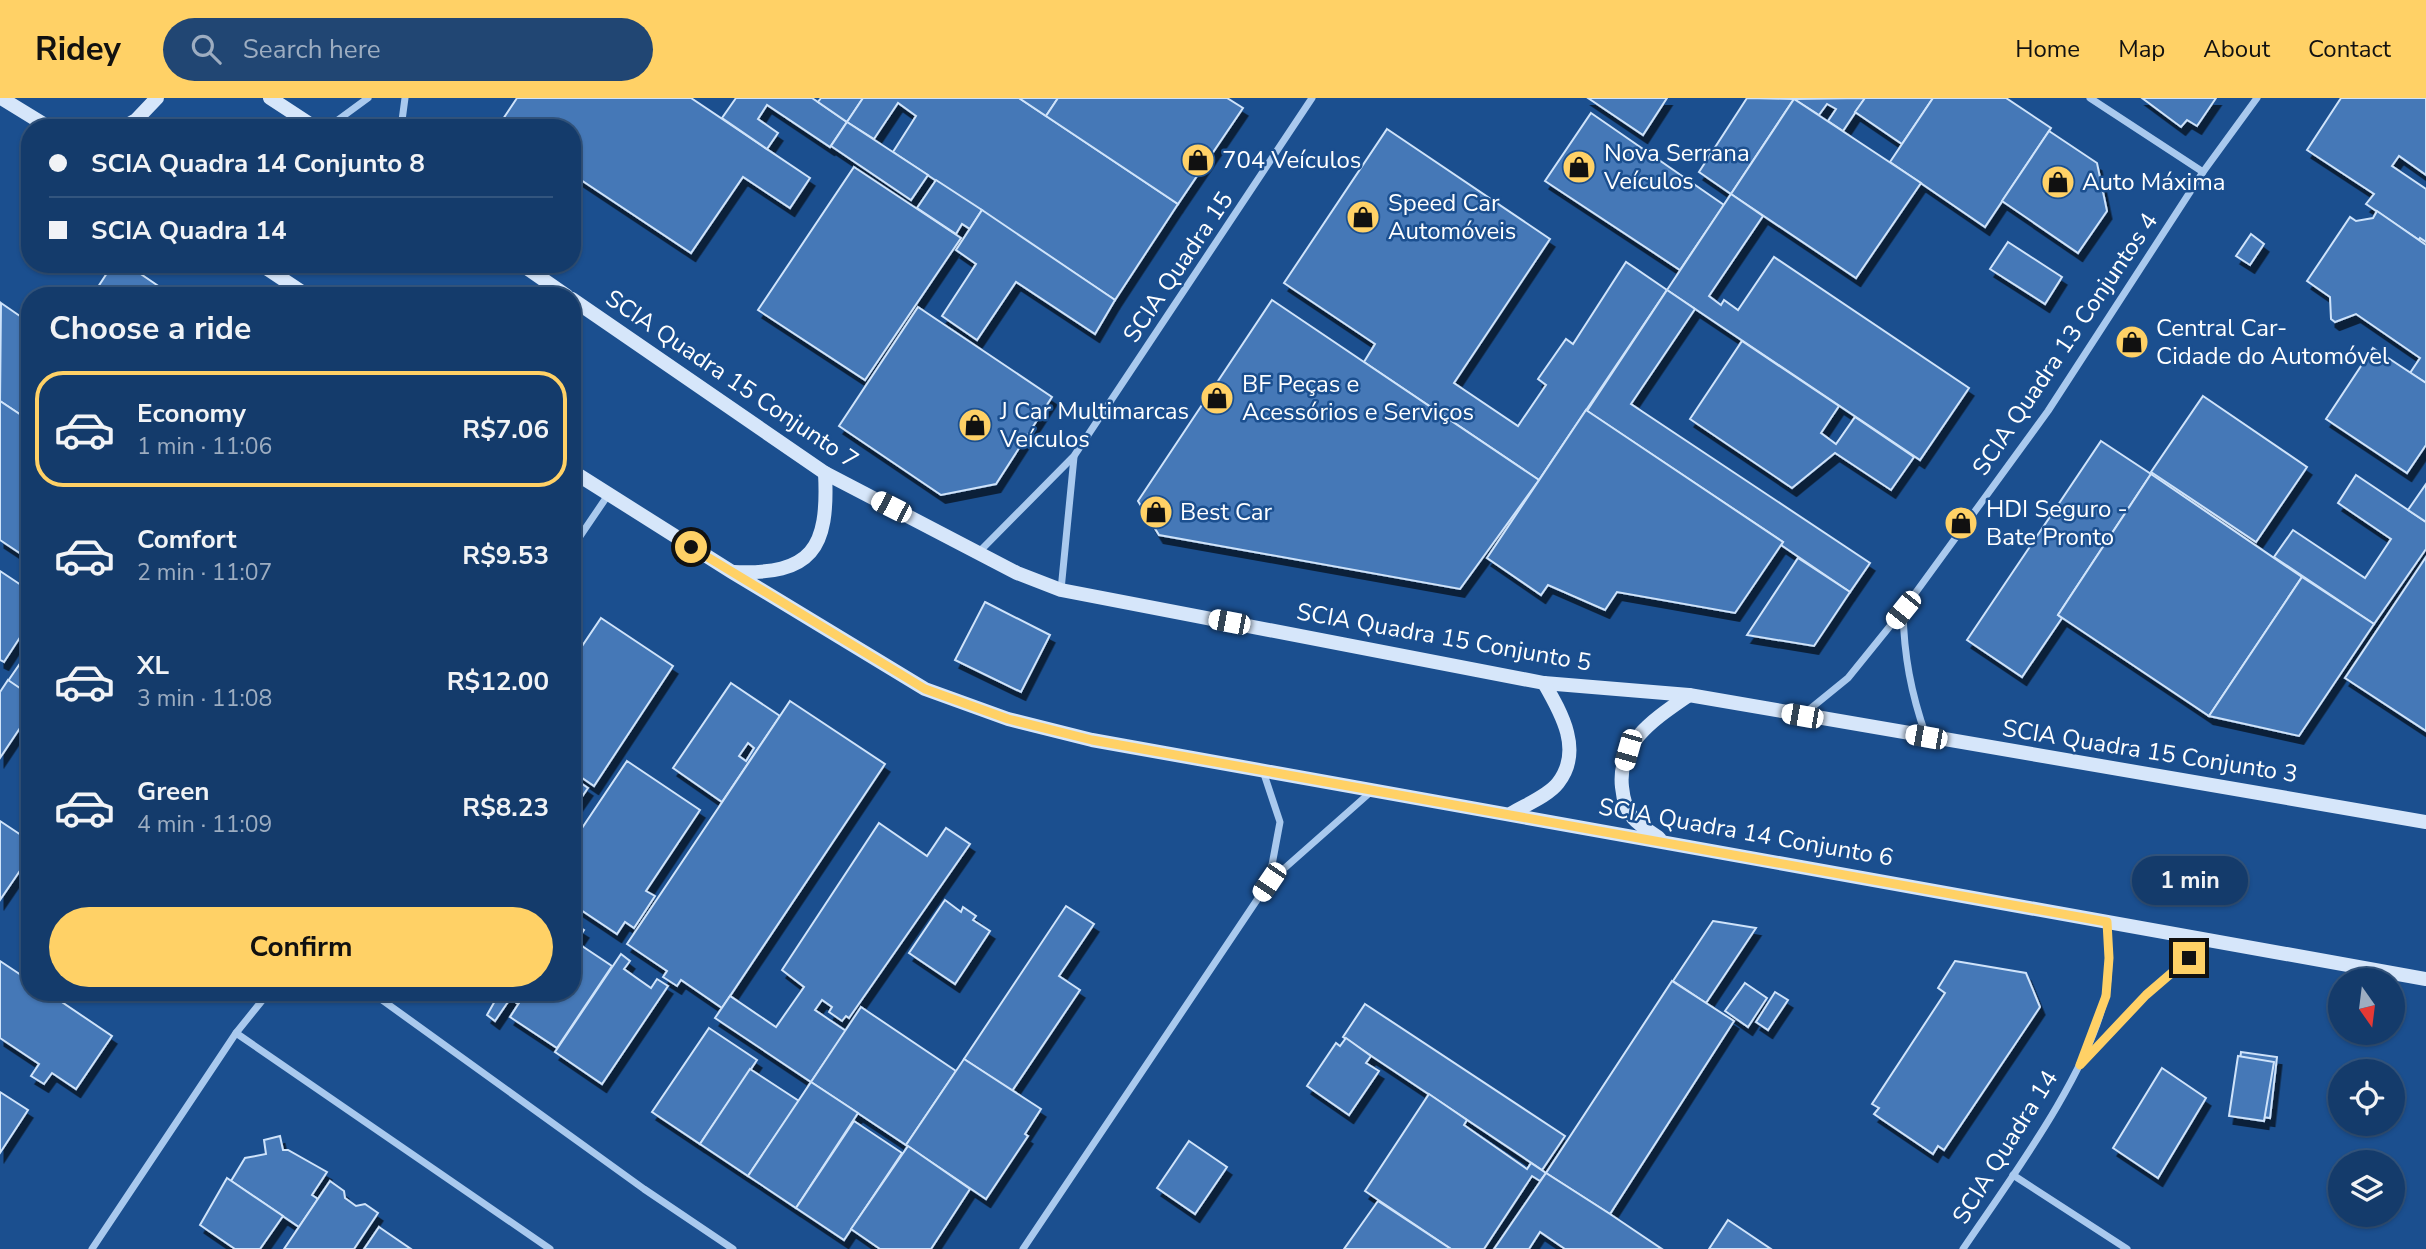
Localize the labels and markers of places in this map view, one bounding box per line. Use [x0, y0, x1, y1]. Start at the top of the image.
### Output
place label: Nova Serrana Veículos [1603, 137, 1750, 197]
shop icon: 704 Veículos [1179, 141, 1217, 179]
place label: 704 Veículos [1222, 144, 1361, 176]
shop icon: Nova Serrana Veículos [1560, 148, 1598, 186]
shop icon: Auto Máxima [2039, 163, 2077, 201]
place label: Auto Máxima [2082, 166, 2225, 198]
place label: Speed Car Automóveis [1388, 187, 1516, 247]
shop icon: Speed Car Automóveis [1344, 198, 1382, 236]
place label: Central Car- Cidade do Automóvel [2156, 312, 2389, 372]
shop icon: Central Car- Cidade do Automóvel [2113, 323, 2151, 361]
place label: BF Peças e Acessórios e Serviços [1242, 368, 1474, 428]
shop icon: BF Peças e Acessórios e Serviços [1198, 379, 1236, 417]
place label: J Car Multimarcas Veículos [999, 395, 1189, 455]
shop icon: J Car Multimarcas Veículos [956, 406, 994, 444]
shop icon: Best Car [1137, 493, 1175, 531]
place label: HDI Seguro - Bate Pronto [1986, 493, 2128, 553]
place label: Best Car [1180, 496, 1272, 528]
shop icon: HDI Seguro - Bate Pronto [1942, 504, 1980, 542]

